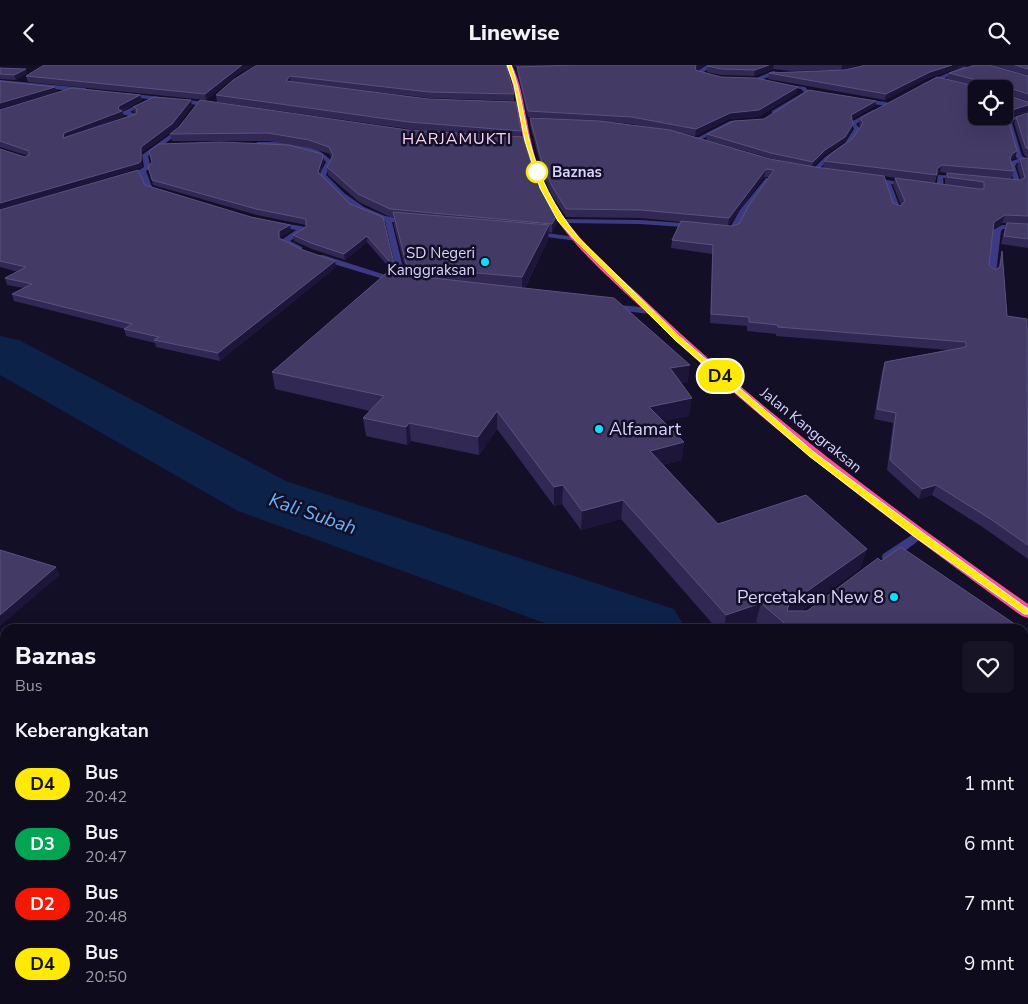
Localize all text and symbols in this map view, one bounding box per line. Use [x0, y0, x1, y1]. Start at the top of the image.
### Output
text: Linewise [468, 18, 560, 48]
icon: back [15, 19, 43, 47]
icon: search [985, 19, 1013, 47]
map controls [968, 80, 1013, 125]
button: locate [968, 80, 1013, 125]
district label: HARJAMUKTI [402, 128, 512, 150]
marker: Baznas [526, 161, 548, 183]
place label: Baznas [552, 162, 602, 182]
place label: SD Negeri Kanggraksan [387, 243, 475, 280]
marker: SD Negeri Kanggraksan [479, 256, 491, 268]
line badge: D4 [698, 360, 742, 392]
text: D4 [708, 364, 732, 388]
street label: Jalan Kanggraksan [755, 382, 866, 477]
place label: Alfamart [609, 417, 682, 441]
marker: Alfamart [593, 423, 605, 435]
water label: Kali Subah [265, 487, 360, 541]
place label: Percetakan New 8 [737, 585, 884, 609]
marker: Percetakan New 8 [888, 591, 900, 603]
text: Baznas [15, 640, 96, 672]
button: heart [962, 641, 1014, 693]
text: Bus [15, 675, 43, 697]
text: Keberangkatan [15, 718, 149, 744]
text: Bus [85, 760, 118, 786]
text: 1 mnt [964, 771, 1014, 797]
text: D4 [30, 772, 55, 796]
text: 20:42 [85, 786, 127, 808]
text: Bus [85, 820, 118, 846]
text: 6 mnt [964, 831, 1014, 857]
text: D3 [30, 832, 55, 856]
text: 20:47 [85, 846, 127, 868]
text: Bus [85, 880, 118, 906]
text: 7 mnt [964, 891, 1014, 917]
text: D2 [30, 892, 55, 916]
text: 20:48 [85, 906, 127, 928]
text: Bus [85, 940, 118, 966]
text: 9 mnt [964, 951, 1014, 977]
text: D4 [30, 952, 55, 976]
text: 20:50 [85, 966, 127, 988]

